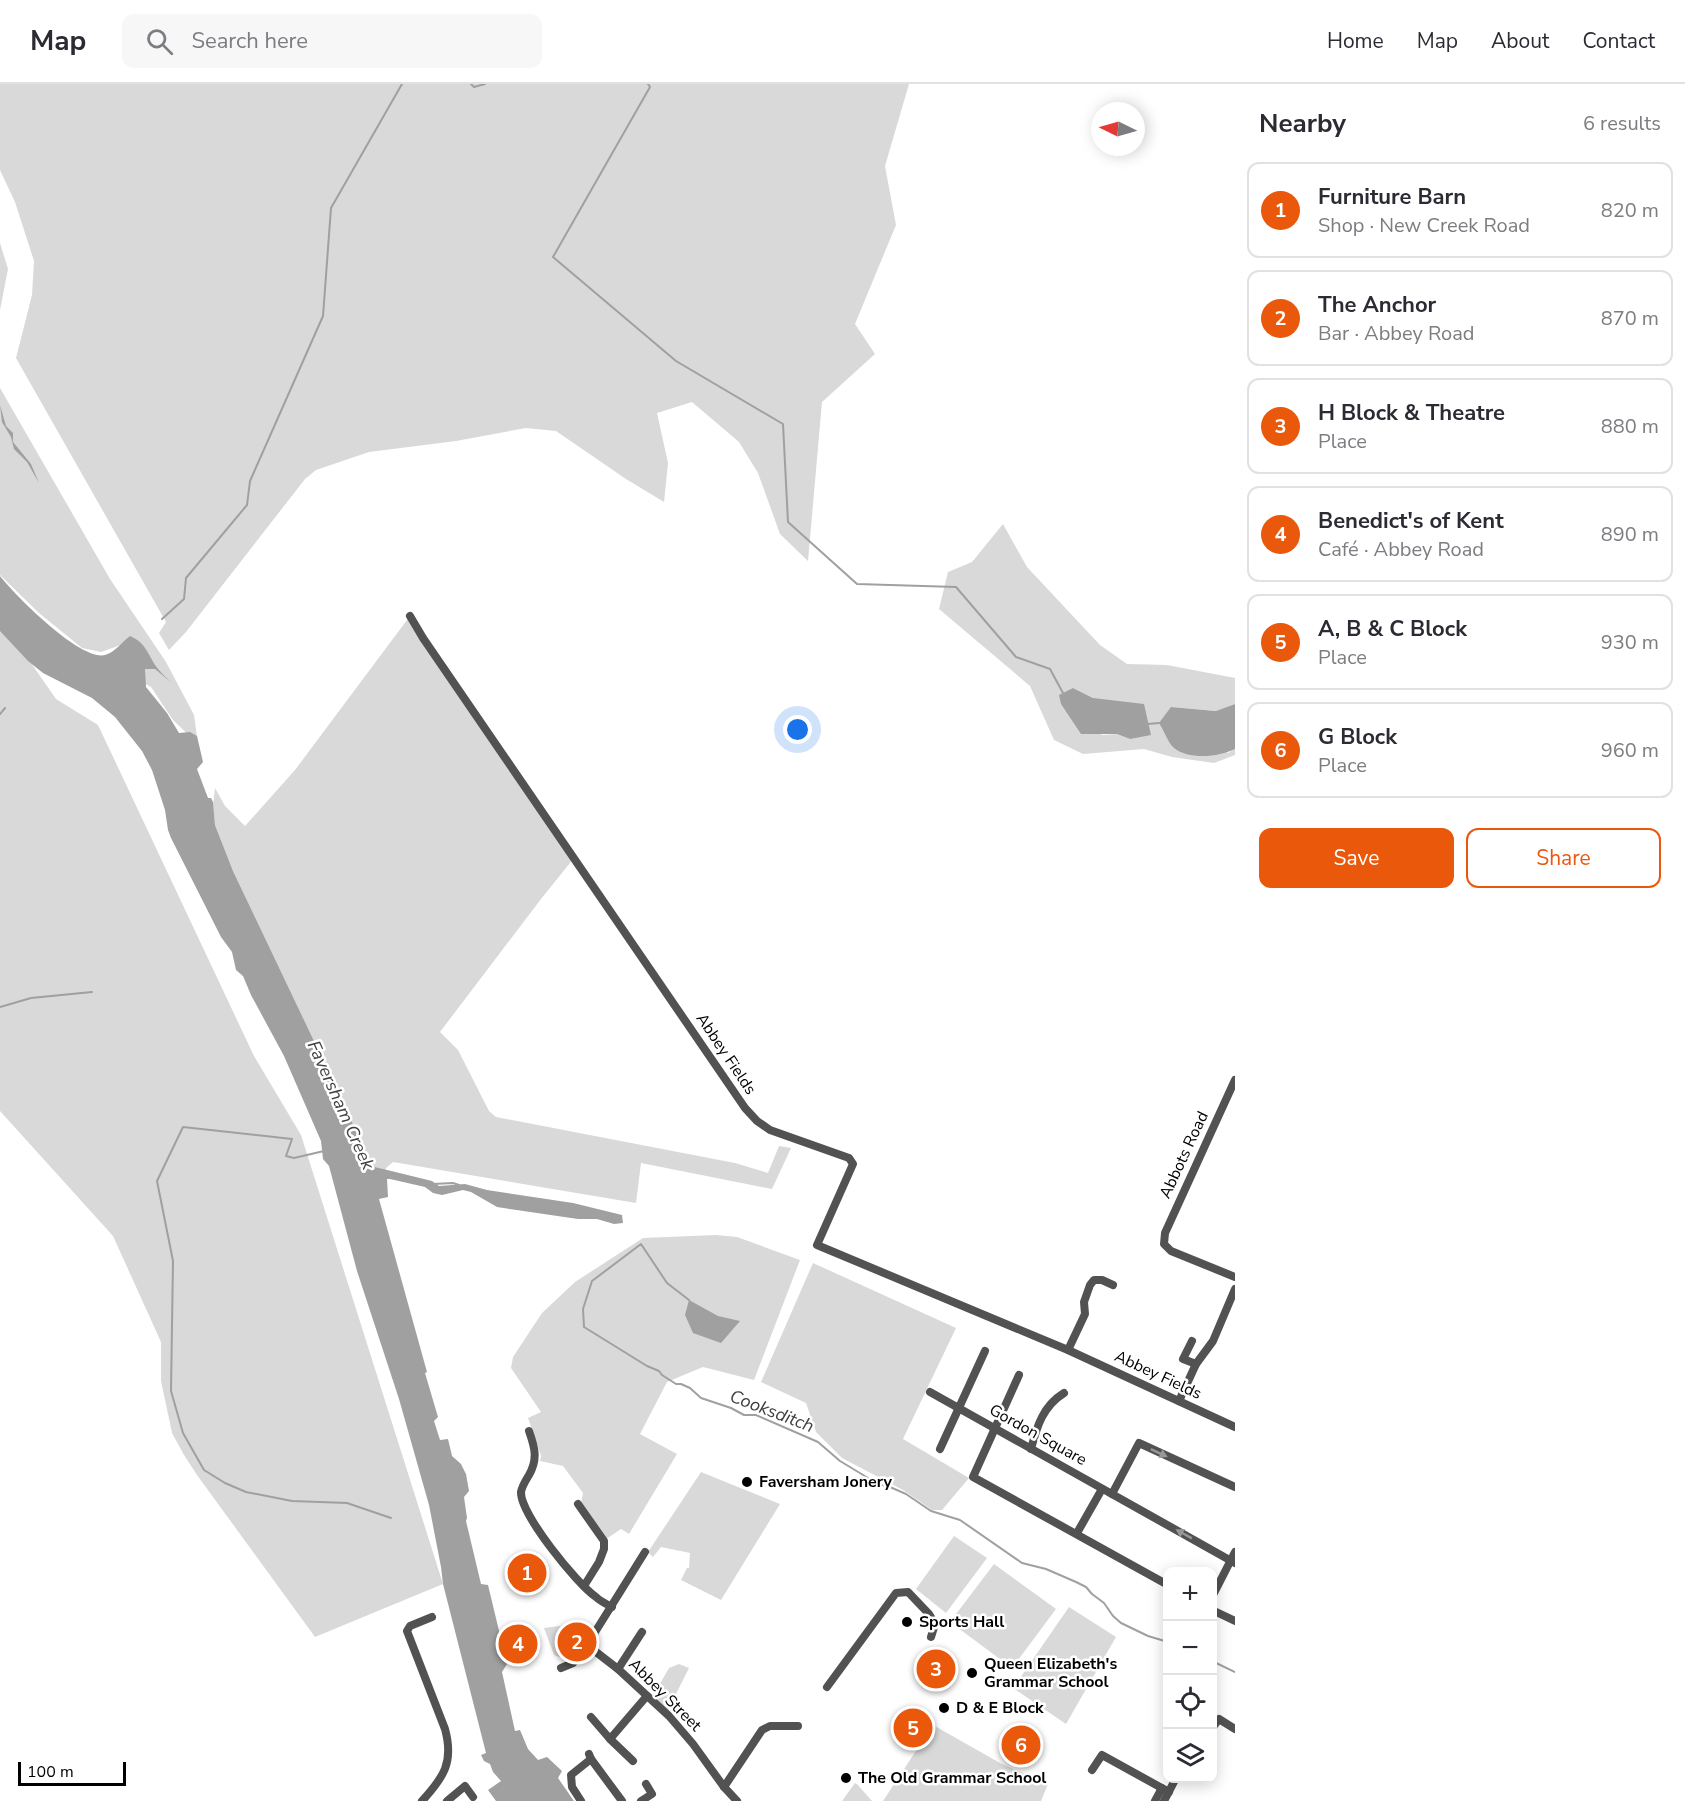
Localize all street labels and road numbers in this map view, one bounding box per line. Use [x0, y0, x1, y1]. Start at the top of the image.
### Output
street label: Abbey Fields [691, 1009, 761, 1099]
street label: Abbots Road [1154, 1108, 1214, 1202]
street label: Abbey Fields [1111, 1345, 1205, 1405]
street label: Gordon Square [985, 1399, 1091, 1471]
street label: Abbey Street [624, 1654, 707, 1737]

